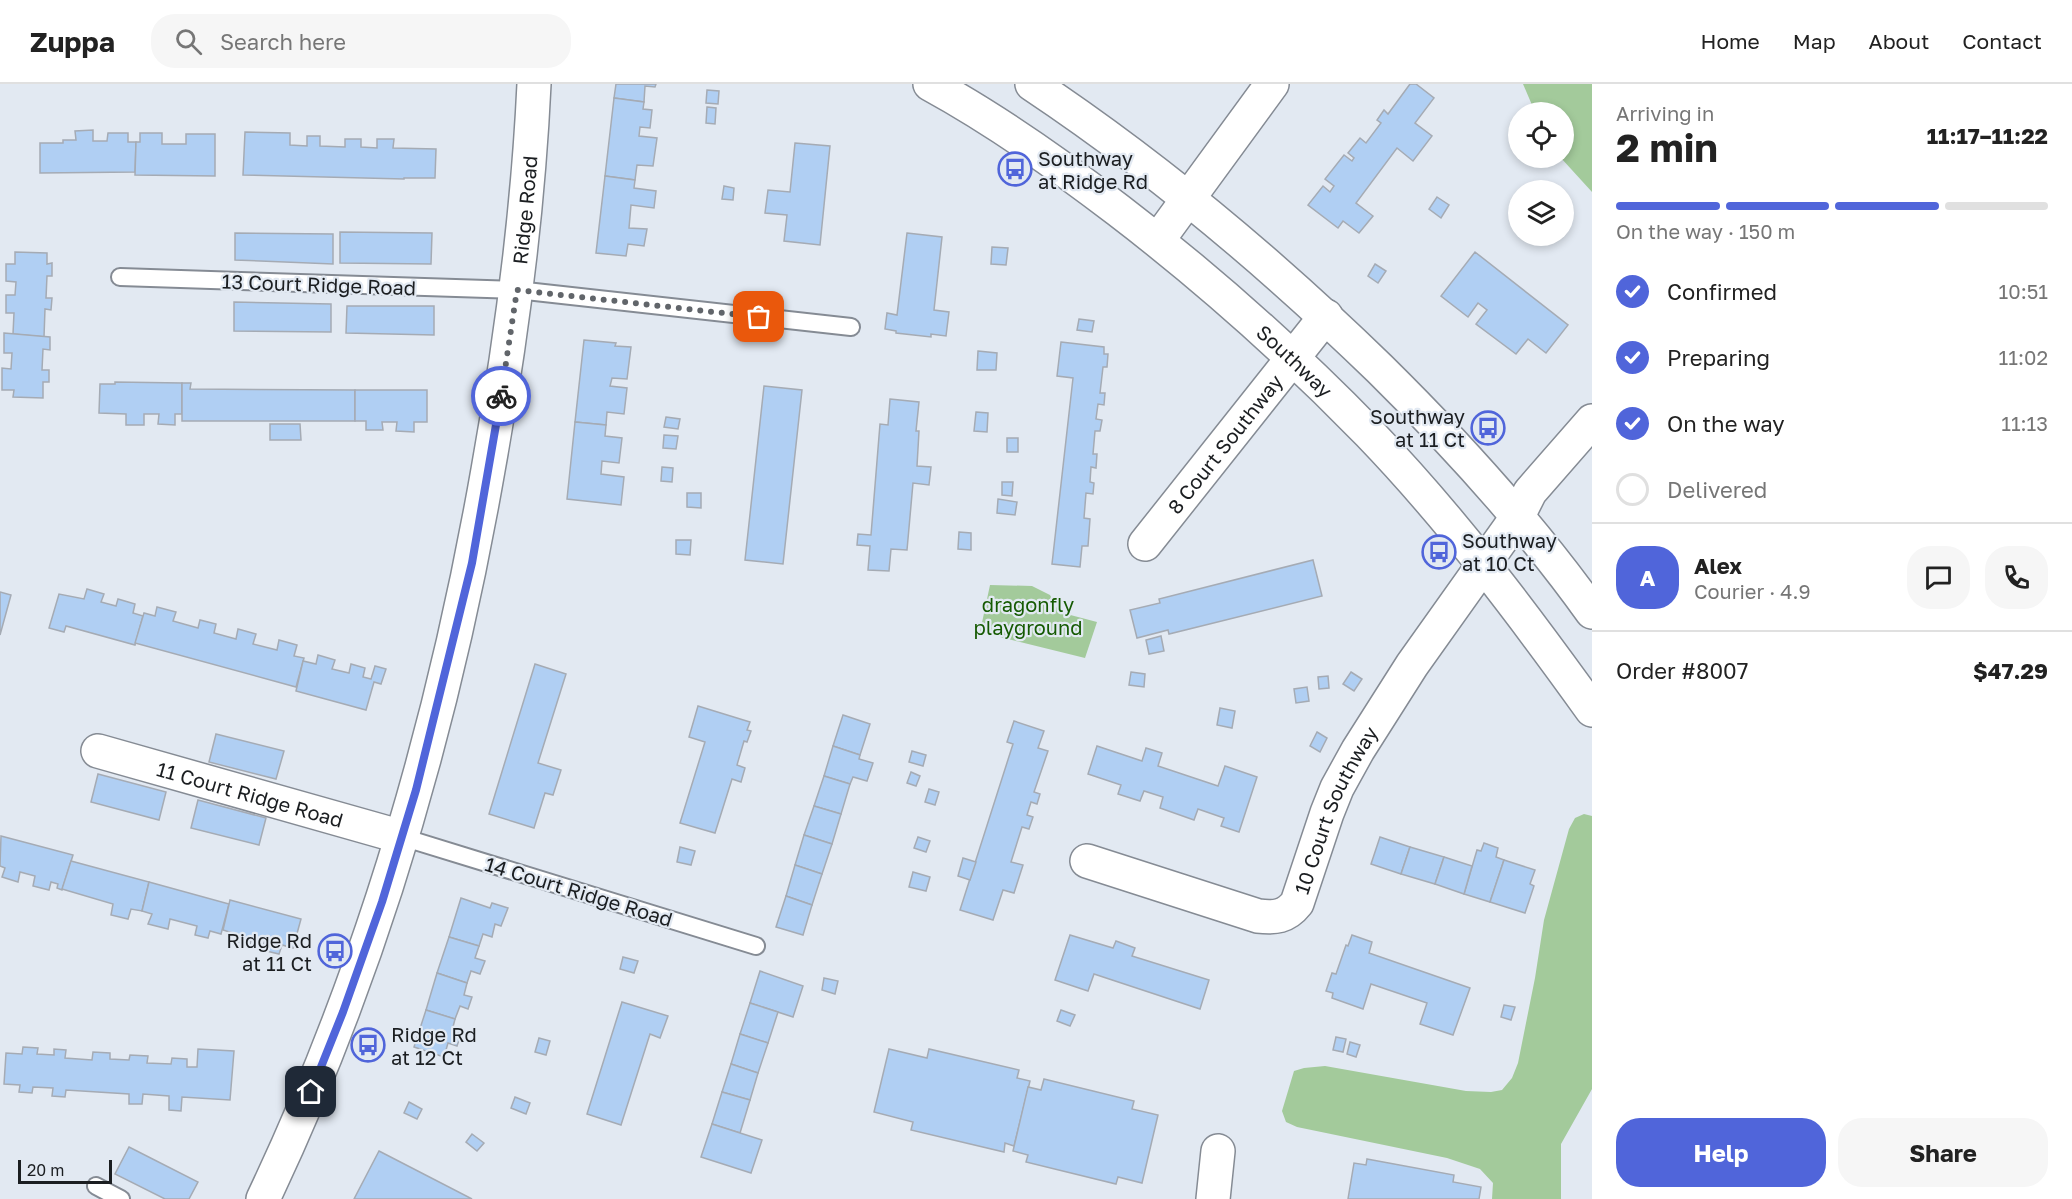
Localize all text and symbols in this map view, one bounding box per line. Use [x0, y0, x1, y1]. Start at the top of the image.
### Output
search box [151, 14, 571, 68]
text: Zuppa [30, 25, 115, 58]
icon: search [172, 25, 205, 58]
text: Search here [220, 28, 346, 55]
text: Home [1700, 28, 1760, 54]
text: Map [1793, 28, 1836, 54]
text: About [1869, 28, 1929, 54]
text: Contact [1962, 28, 2042, 54]
text: Arriving in [1616, 101, 1714, 125]
map controls [1508, 102, 1574, 246]
button: locate [1508, 102, 1574, 168]
text: 11:17–11:22 [1927, 122, 2048, 149]
text: 2 min [1616, 124, 1718, 171]
place label: Southway at Ridge Rd [1038, 146, 1148, 193]
bus stop icon: Southway at Ridge Rd [997, 151, 1033, 187]
street label: Ridge Road [507, 155, 542, 266]
button: layers [1508, 180, 1574, 246]
text: On the way · 150 m [1616, 219, 1795, 243]
street label: 13 Court Ridge Road [221, 269, 417, 299]
icon: check [1616, 275, 1649, 308]
text: Confirmed [1667, 278, 1777, 305]
text: 10:51 [1999, 279, 2048, 303]
pin [733, 291, 784, 342]
icon: bag [742, 300, 775, 333]
street label: Southway [1252, 319, 1338, 402]
icon: check [1616, 341, 1649, 374]
text: Preparing [1667, 344, 1770, 371]
text: 11:02 [1999, 345, 2048, 369]
courier [471, 366, 531, 426]
street label: 8 Court Southway [1162, 369, 1287, 518]
icon: bike [485, 380, 518, 413]
place label: Southway at 11 Ct [1370, 404, 1465, 451]
icon: check [1616, 407, 1649, 440]
bus stop icon: Southway at 11 Ct [1470, 410, 1506, 446]
text: On the way [1667, 410, 1785, 437]
text: 11:13 [2001, 411, 2048, 435]
text: Delivered [1667, 476, 1767, 503]
place label: Southway at 10 Ct [1462, 528, 1557, 575]
bus stop icon: Southway at 10 Ct [1421, 534, 1457, 570]
button: chat [1907, 546, 1970, 609]
button: phone [1985, 546, 2048, 609]
text: Alex [1694, 552, 1742, 579]
text: A [1640, 564, 1655, 591]
text: Courier · 4.9 [1694, 579, 1811, 603]
park label: dragonfly playground [974, 592, 1083, 639]
text: Order #8007 [1616, 657, 1748, 684]
text: $47.29 [1973, 657, 2048, 684]
street label: 10 Court Southway [1289, 722, 1382, 897]
street label: 11 Court Ridge Road [154, 756, 346, 832]
street label: 14 Court Ridge Road [482, 851, 676, 931]
place label: Ridge Rd at 11 Ct [226, 928, 312, 975]
bus stop icon: Ridge Rd at 11 Ct [317, 933, 353, 969]
place label: Ridge Rd at 12 Ct [391, 1022, 477, 1069]
bus stop icon: Ridge Rd at 12 Ct [350, 1027, 386, 1063]
pin [285, 1066, 336, 1117]
icon: home [294, 1075, 327, 1108]
button: Help [1616, 1118, 1826, 1187]
button: Share [1838, 1118, 2048, 1187]
scale bar [18, 1157, 112, 1184]
text: 20 m [27, 1160, 64, 1180]

